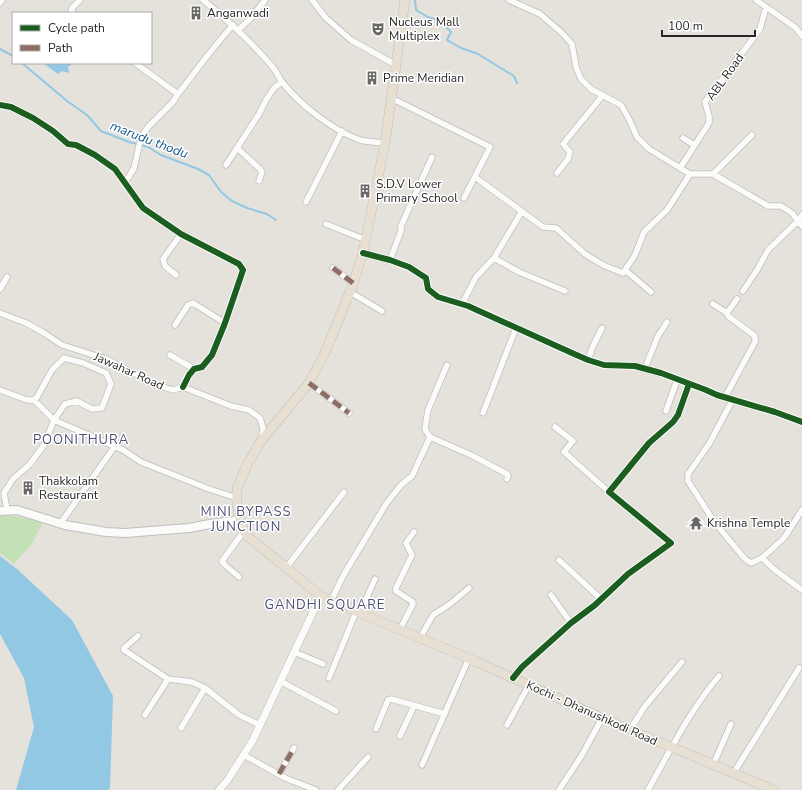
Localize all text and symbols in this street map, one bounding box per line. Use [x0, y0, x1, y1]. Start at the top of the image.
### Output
building icon: Anganwadi [188, 5, 204, 21]
place label: Anganwadi [207, 5, 269, 21]
legend [12, 12, 152, 64]
scale bar [662, 12, 755, 38]
place label: Nucleus Mall Multiplex [389, 14, 460, 44]
text: 100 m [668, 18, 703, 34]
text: Cycle path [48, 20, 105, 36]
theatre icon: Nucleus Mall Multiplex [370, 21, 386, 37]
text: Path [48, 40, 73, 56]
street label: ABL Road [703, 50, 747, 104]
building icon: Prime Meridian [364, 70, 380, 86]
place label: Prime Meridian [383, 70, 464, 86]
water label: marudu thodu [107, 117, 191, 163]
place label: S.D.V Lower Primary School [376, 176, 458, 206]
building icon: S.D.V Lower Primary School [357, 183, 373, 199]
street label: Jawahar Road [91, 348, 167, 394]
district label: POONITHURA [33, 431, 129, 449]
place label: Thakkolam Restaurant [39, 473, 99, 503]
building icon: Thakkolam Restaurant [20, 480, 36, 496]
district label: MINI BYPASS JUNCTION [201, 503, 291, 536]
temple icon: Krishna Temple [688, 515, 704, 531]
place label: Krishna Temple [707, 515, 790, 531]
district label: GANDHI SQUARE [265, 596, 385, 614]
street label: Kochi - Dhanushkodi Road [524, 677, 660, 749]

